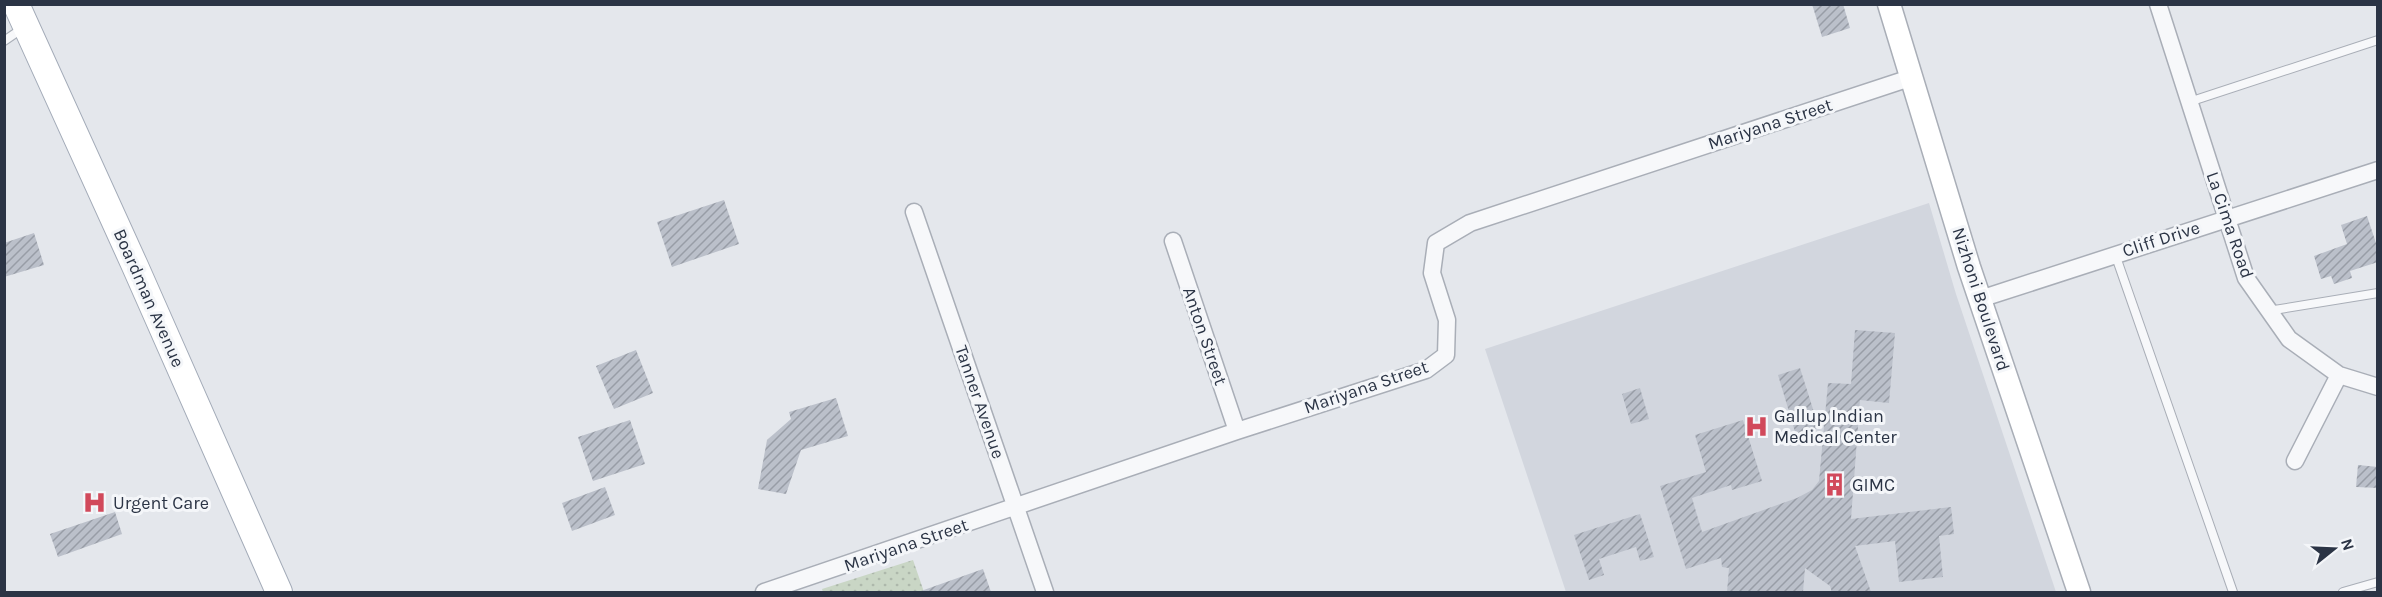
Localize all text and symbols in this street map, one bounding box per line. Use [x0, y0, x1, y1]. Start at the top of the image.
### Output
street label: Mariyana Street [1705, 93, 1835, 155]
street label: La Cima Road [2201, 169, 2259, 281]
street label: Cliff Drive [2120, 216, 2202, 262]
street label: Nizhoni Boulevard [1947, 224, 2015, 374]
street label: Boardman Avenue [109, 225, 189, 371]
street label: Anton Street [1178, 284, 1232, 388]
street label: Tanner Avenue [950, 342, 1010, 462]
street label: Mariyana Street [1301, 355, 1431, 419]
place label: Gallup Indian Medical Center [1774, 405, 1897, 448]
hospital icon: Gallup Indian Medical Center [1743, 413, 1769, 439]
building icon: GIMC [1821, 472, 1847, 498]
place label: GIMC [1852, 474, 1895, 496]
hospital icon: Urgent Care [82, 490, 108, 516]
place label: Urgent Care [113, 492, 209, 514]
street label: Mariyana Street [841, 513, 971, 577]
north arrow [2304, 519, 2364, 579]
text: N [2337, 536, 2359, 553]

